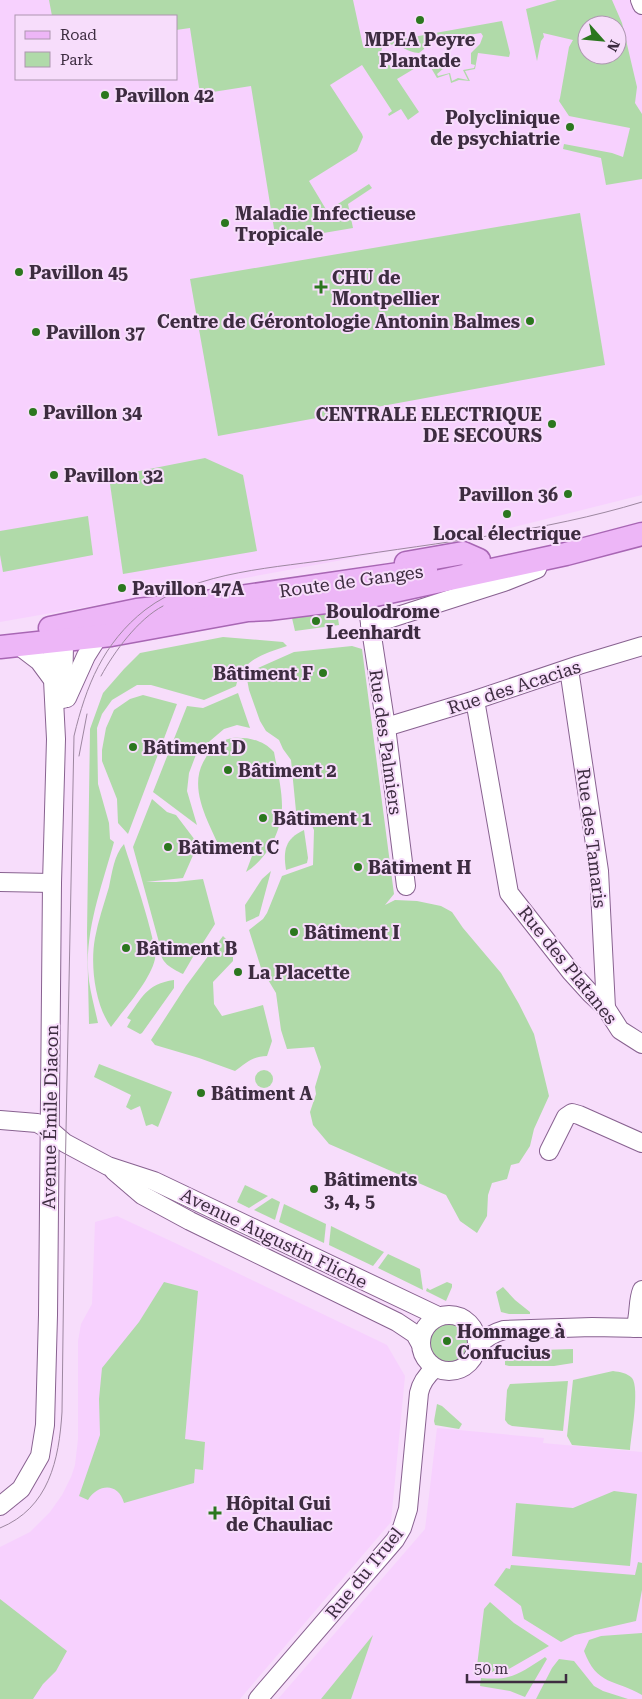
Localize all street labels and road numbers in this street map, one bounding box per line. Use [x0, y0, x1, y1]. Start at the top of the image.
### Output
street label: Route de Ganges [278, 560, 424, 602]
street label: Rue des Acacias [445, 656, 583, 718]
street label: Rue des Palmiers [365, 668, 407, 816]
street label: Rue des Tamaris [573, 767, 611, 909]
street label: Rue des Platanes [514, 902, 622, 1028]
street label: Avenue Émile Diacon [38, 1024, 62, 1210]
street label: Avenue Augustin Fliche [177, 1184, 371, 1292]
street label: Rue du Truel [321, 1523, 407, 1623]

